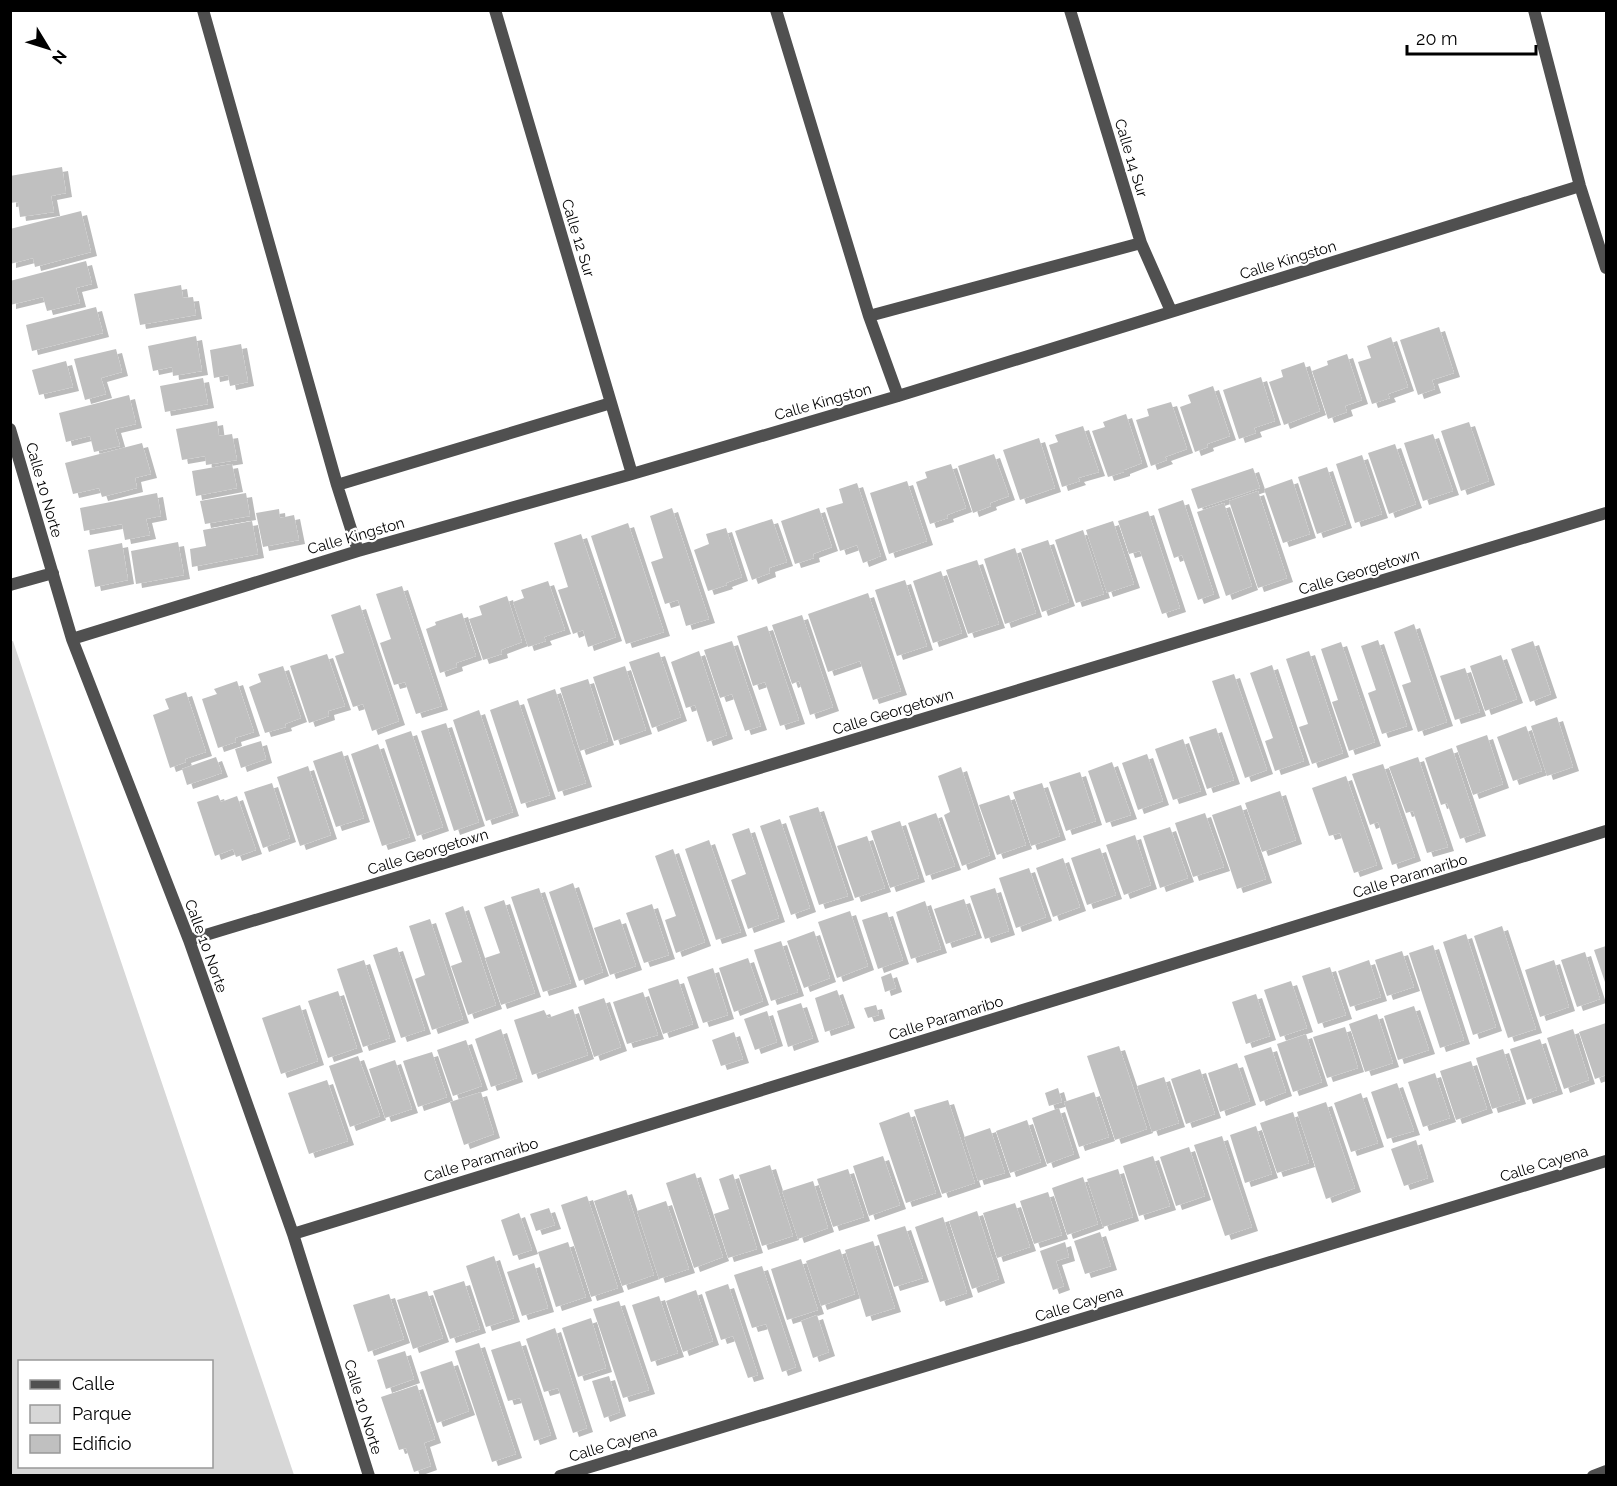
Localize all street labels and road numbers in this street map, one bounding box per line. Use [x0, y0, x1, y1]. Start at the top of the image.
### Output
street label: Calle 14 Sur [1111, 117, 1152, 200]
street label: Calle 12 Sur [558, 197, 599, 280]
street label: Calle Kingston [1238, 237, 1338, 283]
street label: Calle Kingston [772, 380, 874, 424]
street label: Calle 10 Norte [22, 440, 66, 540]
street label: Calle Kingston [305, 514, 407, 558]
street label: Calle Georgetown [1296, 545, 1422, 599]
street label: Calle Georgetown [830, 685, 956, 739]
street label: Calle Georgetown [365, 825, 491, 879]
street label: Calle Paramaribo [1351, 850, 1469, 902]
street label: Calle 10 Norte [181, 897, 231, 995]
street label: Calle Paramaribo [887, 992, 1005, 1044]
street label: Calle Paramaribo [422, 1134, 540, 1186]
street label: Calle Cayena [1498, 1142, 1590, 1186]
street label: Calle Cayena [1033, 1282, 1125, 1326]
street label: Calle 10 Norte [340, 1357, 386, 1457]
street label: Calle Cayena [567, 1422, 659, 1466]

